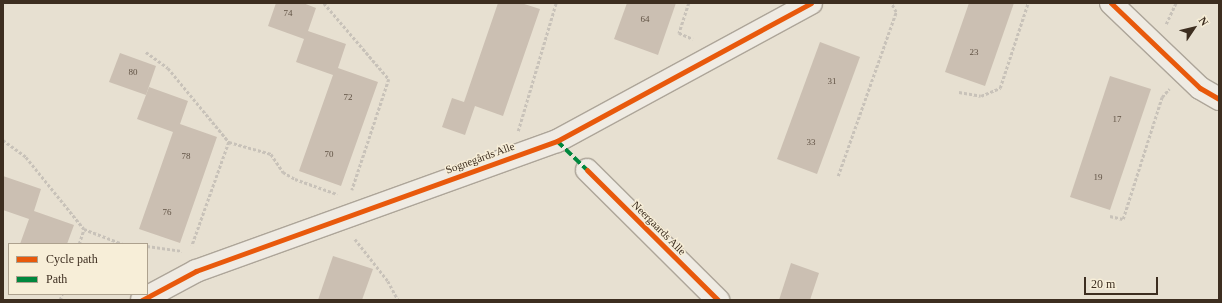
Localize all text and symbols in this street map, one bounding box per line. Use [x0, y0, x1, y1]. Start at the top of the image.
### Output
house number: 74 [284, 8, 292, 18]
north arrow [1174, 8, 1214, 48]
house number: 64 [640, 14, 650, 24]
text: N [1197, 14, 1211, 28]
house number: 23 [970, 47, 978, 57]
house number: 80 [128, 67, 138, 77]
house number: 31 [828, 76, 836, 86]
house number: 72 [344, 92, 352, 102]
house number: 17 [1112, 114, 1122, 124]
house number: 33 [806, 137, 816, 147]
street label: Sognegårds Alle [443, 139, 517, 177]
house number: 70 [324, 149, 334, 159]
house number: 78 [182, 151, 190, 161]
house number: 19 [1094, 172, 1102, 182]
street label: Neergaards Alle [629, 198, 689, 258]
house number: 76 [162, 207, 172, 217]
legend [8, 243, 148, 295]
text: Cycle path [46, 252, 98, 266]
scale bar [1086, 269, 1160, 295]
text: Path [46, 272, 67, 286]
text: 20 m [1091, 277, 1115, 291]

